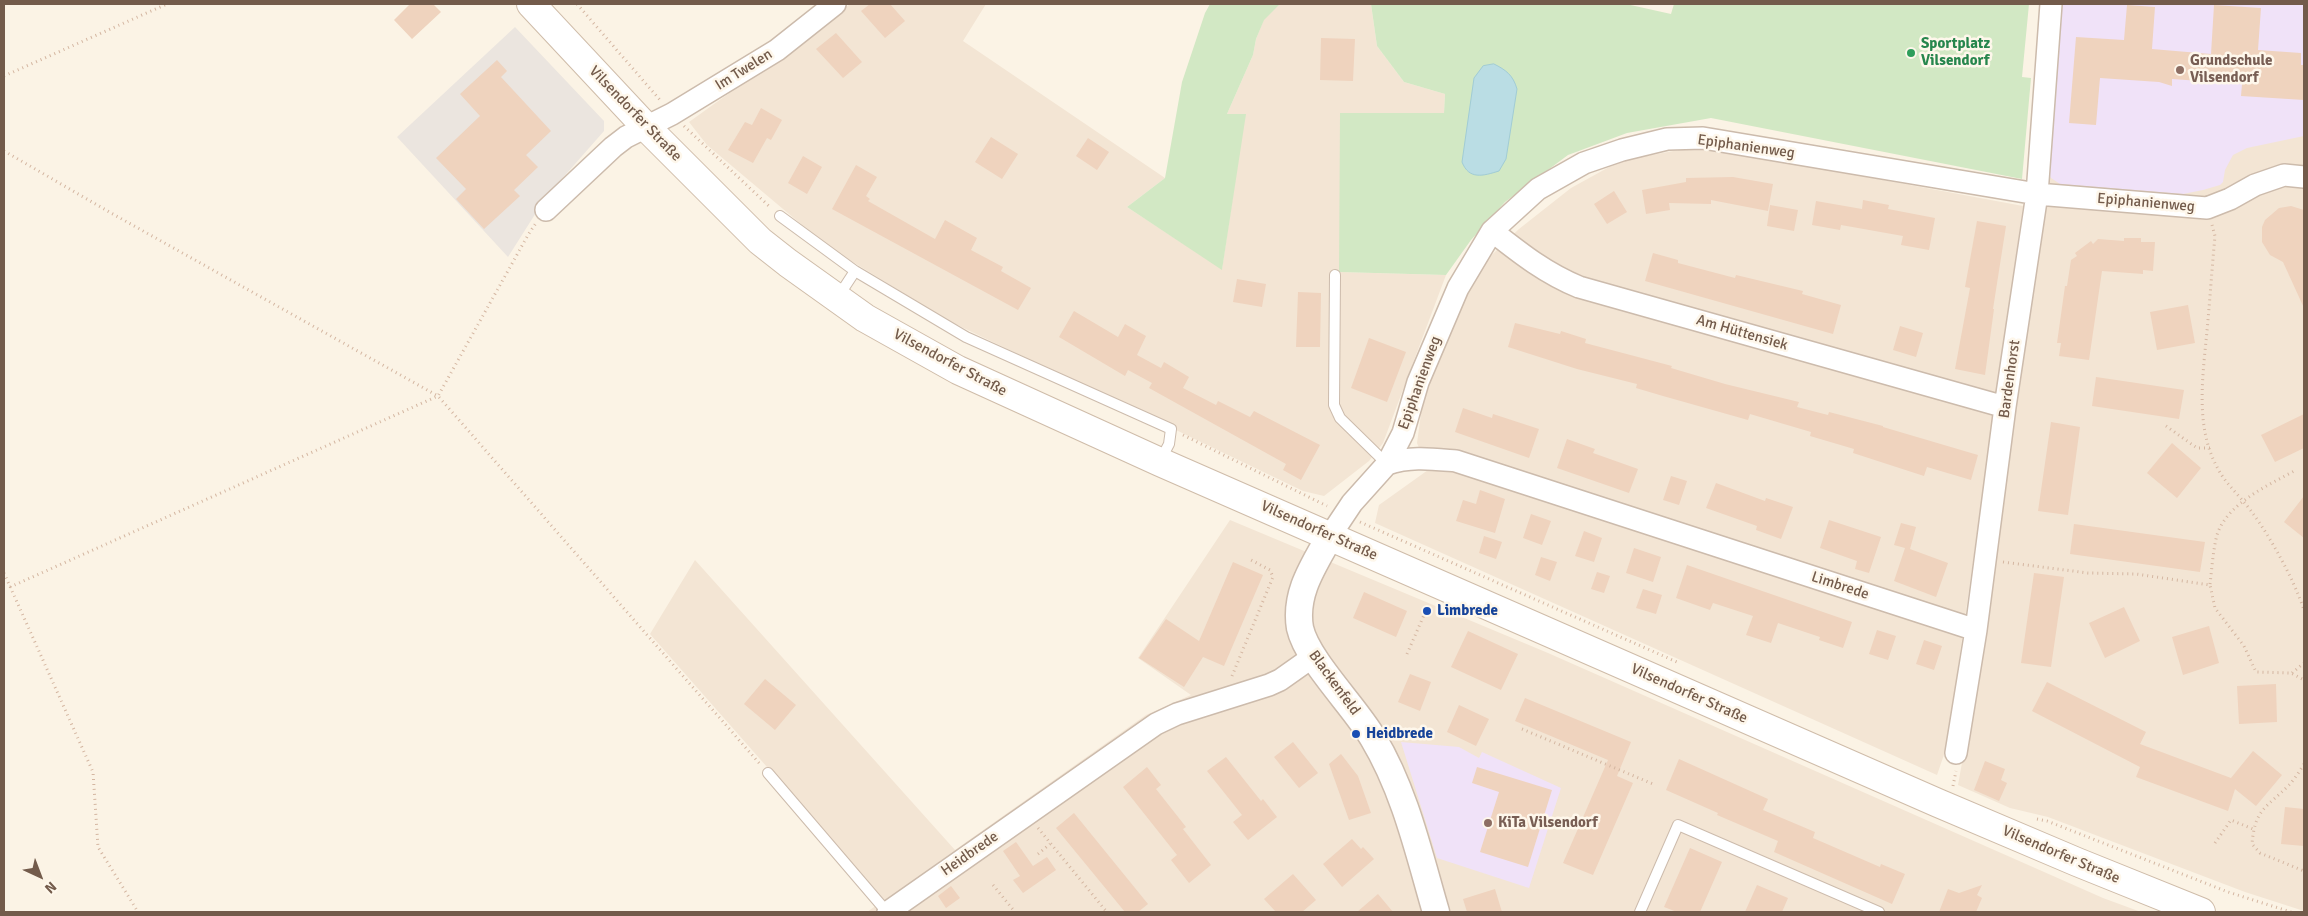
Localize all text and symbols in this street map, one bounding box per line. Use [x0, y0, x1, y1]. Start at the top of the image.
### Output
place label: Sportplatz Vilsendorf [1921, 35, 1990, 70]
street label: Im Twelen [712, 45, 776, 95]
marker: Sportplatz Vilsendorf [1905, 47, 1917, 59]
place label: Grundschule Vilsendorf [2190, 52, 2272, 87]
street label: Vilsendorfer Straße [585, 63, 685, 165]
marker: Grundschule Vilsendorf [2174, 64, 2186, 76]
street label: Epiphanienweg [1696, 131, 1796, 163]
street label: Epiphanienweg [2096, 190, 2196, 216]
street label: Am Hüttensiek [1694, 311, 1790, 355]
street label: Vilsendorfer Straße [890, 326, 1010, 400]
street label: Epiphanienweg [1395, 334, 1445, 432]
street label: Bardenhorst [1996, 339, 2024, 419]
street label: Vilsendorfer Straße [1258, 497, 1380, 565]
street label: Limbrede [1809, 568, 1871, 604]
place label: Limbrede [1437, 602, 1498, 620]
marker: Limbrede [1421, 605, 1433, 617]
street label: Blackenfeld [1304, 647, 1364, 719]
street label: Vilsendorfer Straße [1628, 660, 1750, 728]
place label: Heidbrede [1366, 725, 1433, 743]
marker: Heidbrede [1350, 728, 1362, 740]
place label: KiTa Vilsendorf [1498, 814, 1598, 832]
marker: KiTa Vilsendorf [1482, 817, 1494, 829]
street label: Vilsendorfer Straße [2000, 822, 2122, 888]
street label: Heidbrede [938, 828, 1002, 880]
north arrow [15, 851, 65, 901]
text: N [41, 878, 60, 897]

